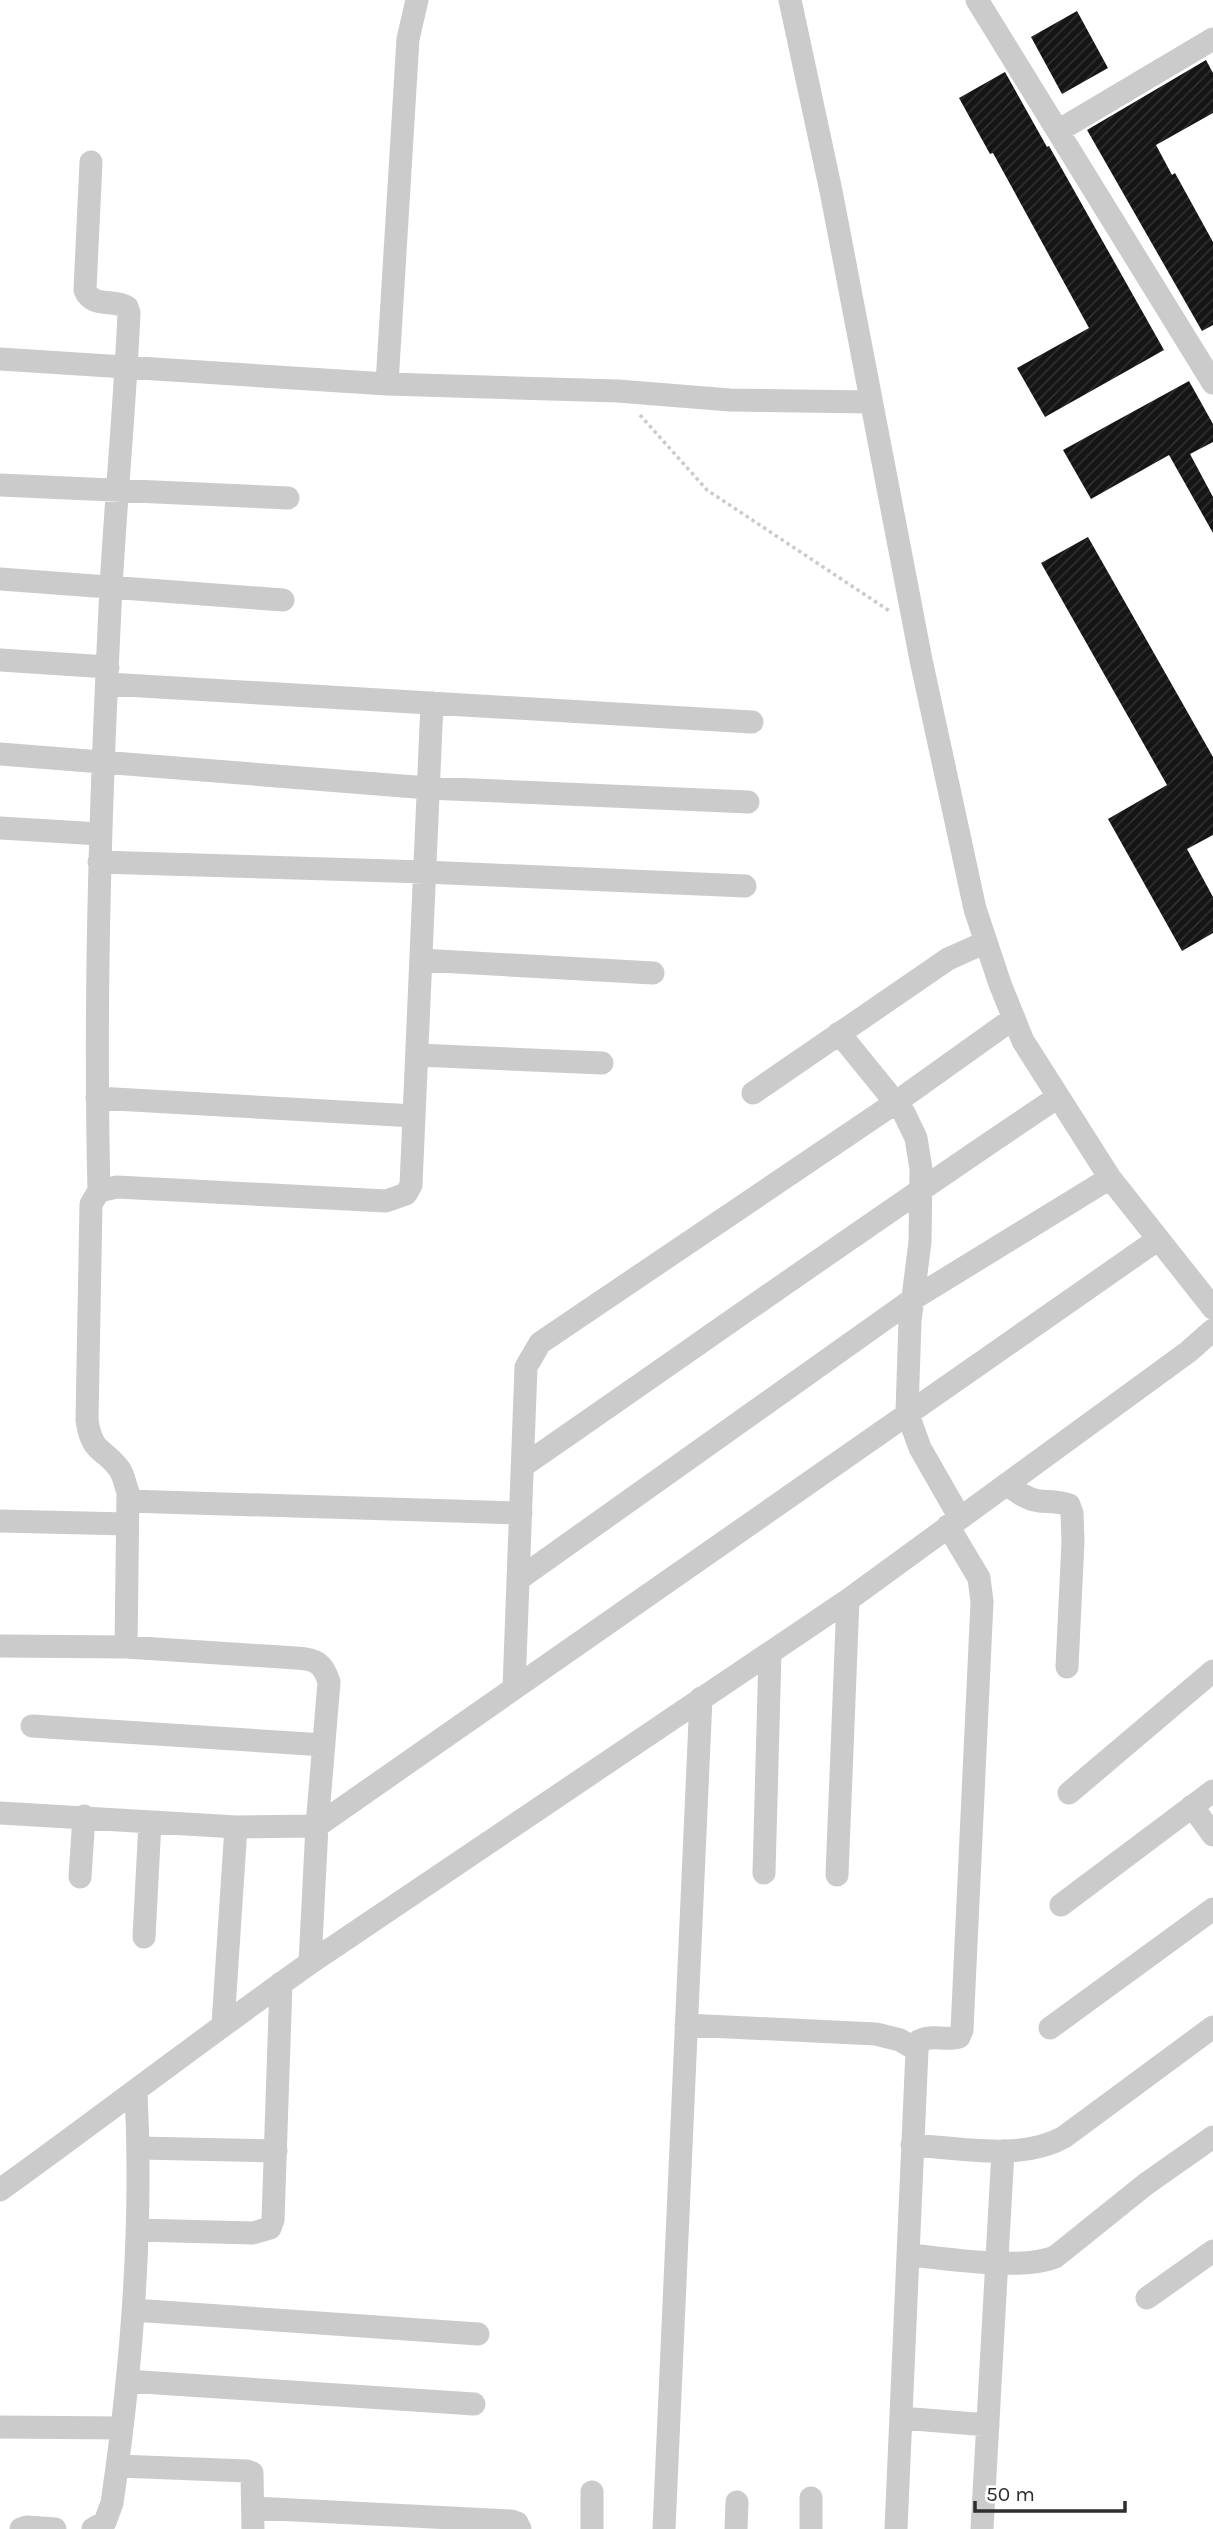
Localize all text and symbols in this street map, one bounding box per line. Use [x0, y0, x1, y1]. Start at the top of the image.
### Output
scale bar [975, 2470, 1126, 2514]
text: 50 m [986, 2482, 1035, 2506]

